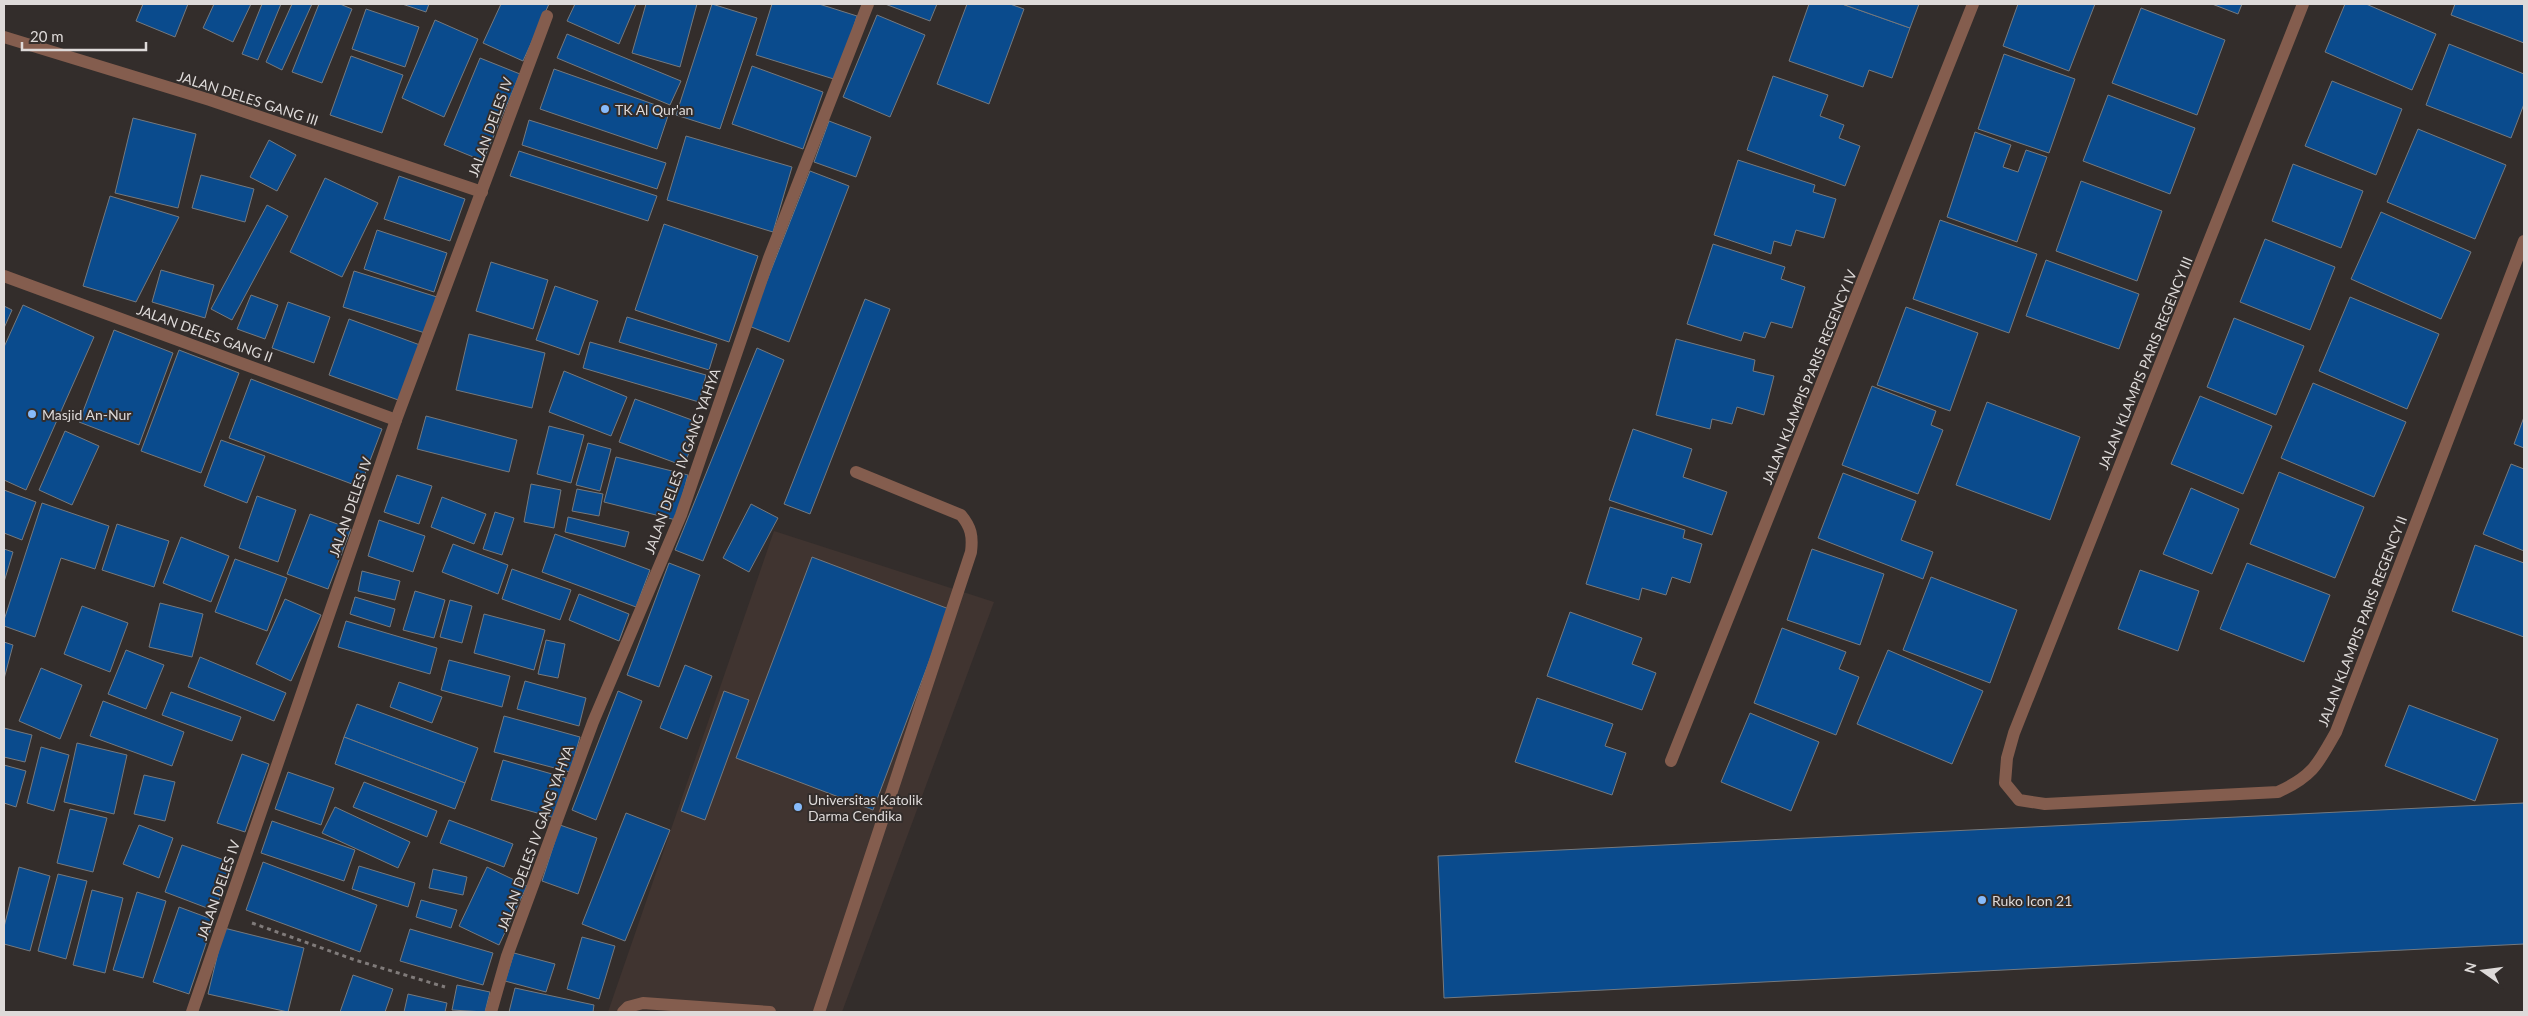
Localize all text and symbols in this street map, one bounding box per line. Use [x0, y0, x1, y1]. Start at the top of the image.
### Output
scale bar [22, 20, 146, 52]
text: 20 m [30, 27, 64, 45]
street label: JALAN DELES GANG III [175, 67, 321, 129]
street label: JALAN DELES IV [464, 74, 516, 179]
place label: TK Al Qur'an [615, 101, 693, 118]
marker: TK Al Qur'an [599, 103, 611, 115]
street label: JALAN KLAMPIS PARIS REGENCY III [2094, 254, 2196, 472]
street label: JALAN KLAMPIS PARIS REGENCY IV [1758, 267, 1860, 487]
street label: JALAN DELES GANG II [135, 300, 275, 366]
street label: JALAN DELES IV GANG YAHYA [640, 365, 724, 556]
place label: Masjid An-Nur [42, 406, 131, 423]
marker: Masjid An-Nur [26, 408, 38, 420]
street label: JALAN DELES IV [325, 454, 375, 559]
street label: JALAN KLAMPIS PARIS REGENCY II [2314, 513, 2410, 729]
street label: JALAN DELES IV GANG YAHYA [493, 742, 577, 933]
place label: Universitas Katolik Darma Cendika [808, 791, 923, 824]
marker: Universitas Katolik Darma Cendika [792, 801, 804, 813]
street label: JALAN DELES IV [193, 837, 243, 942]
place label: Ruko Icon 21 [1992, 892, 2072, 909]
marker: Ruko Icon 21 [1976, 894, 1988, 906]
north arrow [2458, 946, 2508, 996]
text: N [2460, 960, 2479, 975]

